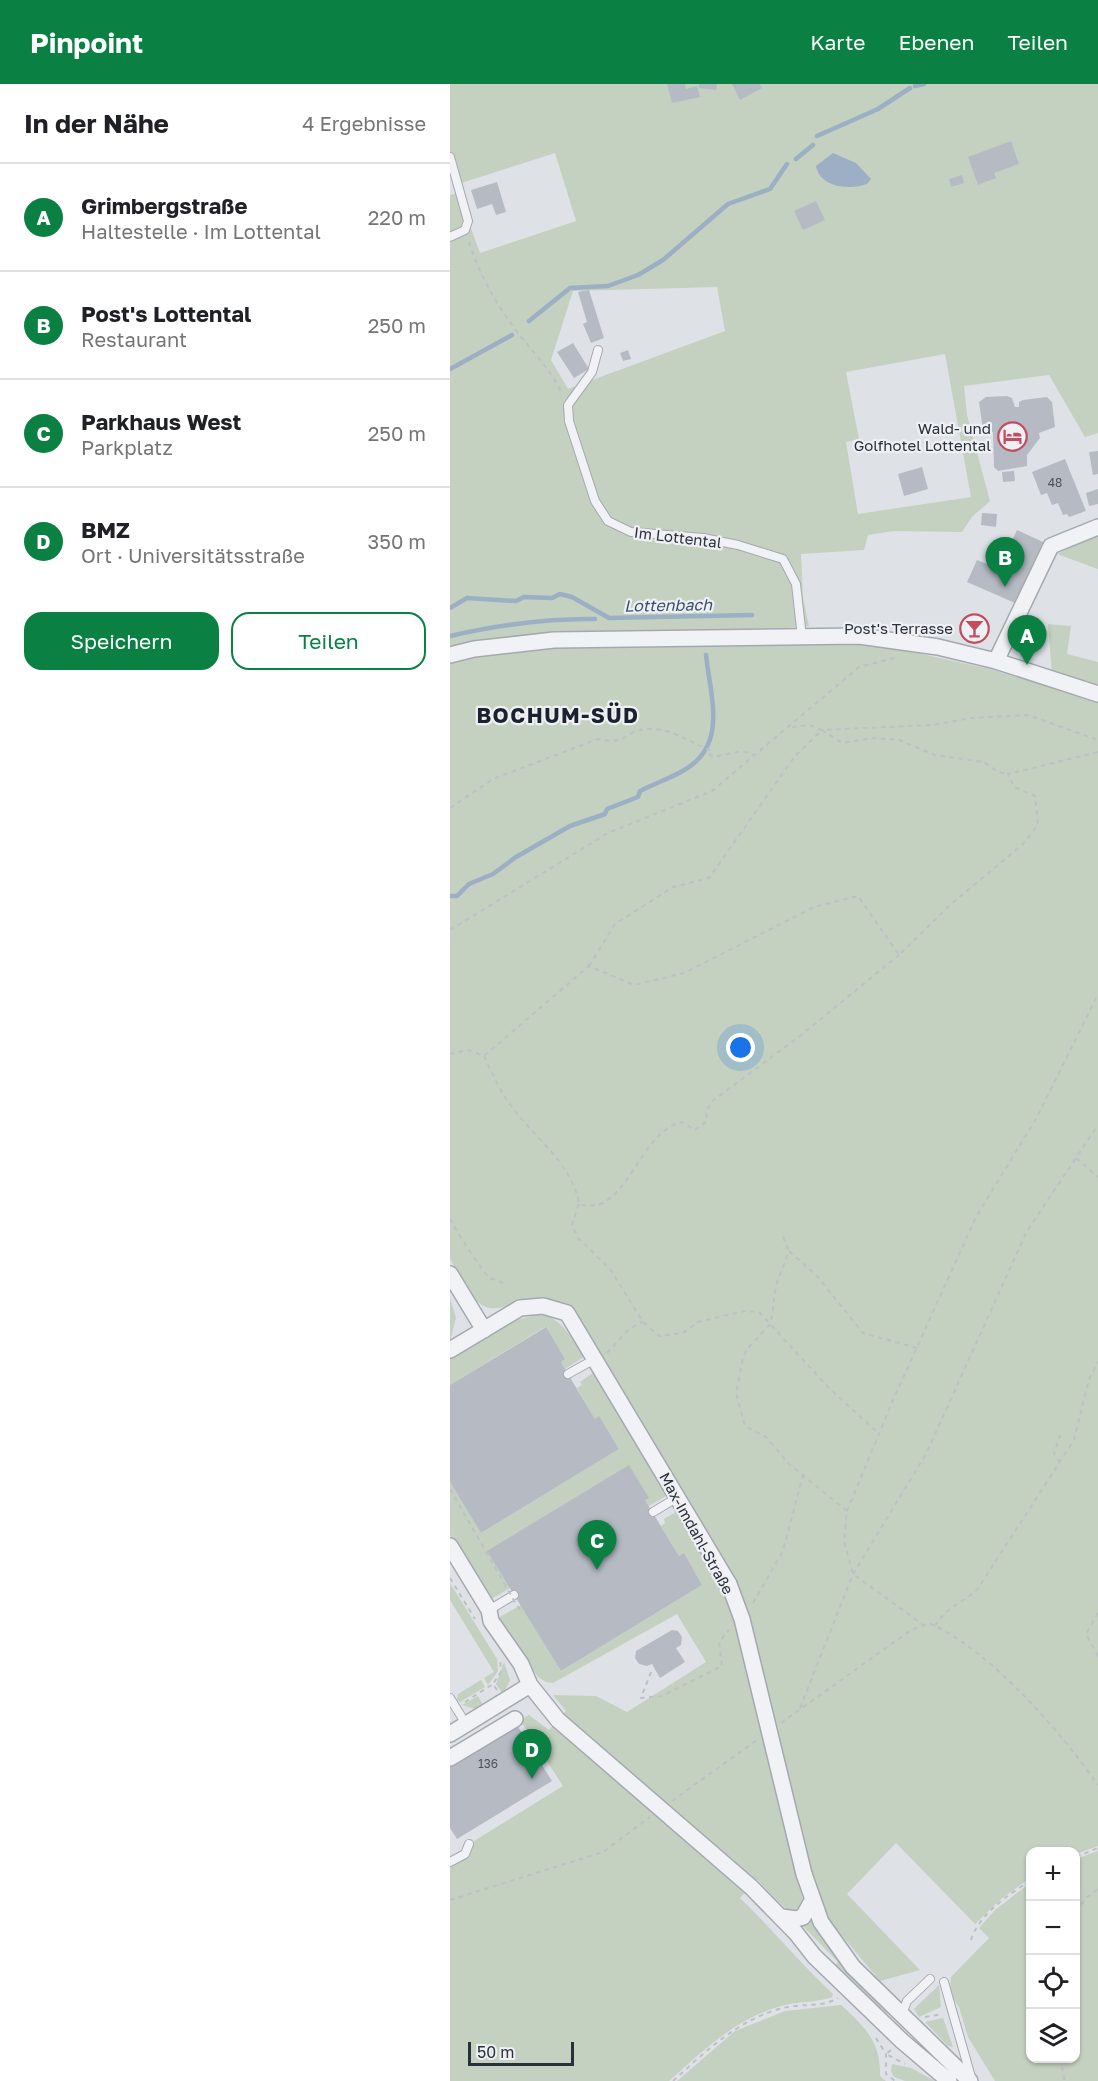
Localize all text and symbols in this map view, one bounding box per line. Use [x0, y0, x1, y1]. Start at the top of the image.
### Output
text: Pinpoint [30, 26, 143, 59]
text: Karte [810, 29, 866, 55]
text: Ebenen [899, 29, 974, 55]
text: Teilen [1007, 29, 1068, 55]
text: In der Nähe [24, 108, 169, 139]
text: 4 Ergebnisse [302, 111, 426, 135]
text: Grimbergstraße [81, 192, 247, 219]
text: A [36, 205, 51, 229]
text: 220 m [368, 205, 426, 229]
text: Haltestelle · Im Lottental [81, 219, 321, 243]
text: Post's Lottental [81, 300, 251, 327]
text: B [36, 313, 51, 337]
text: 250 m [368, 313, 426, 337]
text: Restaurant [81, 327, 187, 351]
text: Parkhaus West [81, 408, 241, 435]
place label: Wald- und Golfhotel Lottental [854, 419, 991, 454]
text: C [36, 421, 51, 445]
text: 250 m [368, 421, 426, 445]
hotel icon: Wald- und Golfhotel Lottental [996, 421, 1028, 453]
text: Parkplatz [81, 435, 173, 459]
house number: 48 [1048, 475, 1062, 490]
text: BMZ [81, 516, 130, 543]
street label: Im Lottental [633, 523, 723, 551]
text: D [36, 529, 51, 553]
text: 350 m [368, 529, 426, 553]
pin: B [986, 538, 1024, 587]
text: Ort · Universitätsstraße [81, 543, 305, 567]
water label: Lottenbach [624, 594, 713, 616]
button: Speichern [24, 612, 219, 670]
button: Teilen [231, 612, 426, 670]
bar icon: Post's Terrasse [958, 612, 990, 644]
pin: A [1008, 616, 1046, 665]
place label: Post's Terrasse [844, 619, 953, 637]
district label: BOCHUM-SÜD [476, 702, 640, 728]
your location [726, 1033, 755, 1062]
street label: Max-Imdahl-Straße [656, 1469, 738, 1597]
pin: C [578, 1520, 616, 1570]
pin: D [512, 1730, 551, 1779]
house number: 136 [478, 1756, 498, 1771]
map controls [1026, 1847, 1080, 2063]
button: + [1026, 1847, 1080, 1901]
button: − [1026, 1901, 1080, 1955]
button: locate [1026, 1955, 1080, 2009]
button: layers [1026, 2009, 1080, 2063]
scale bar [468, 2039, 574, 2066]
text: 50 m [477, 2042, 514, 2062]

